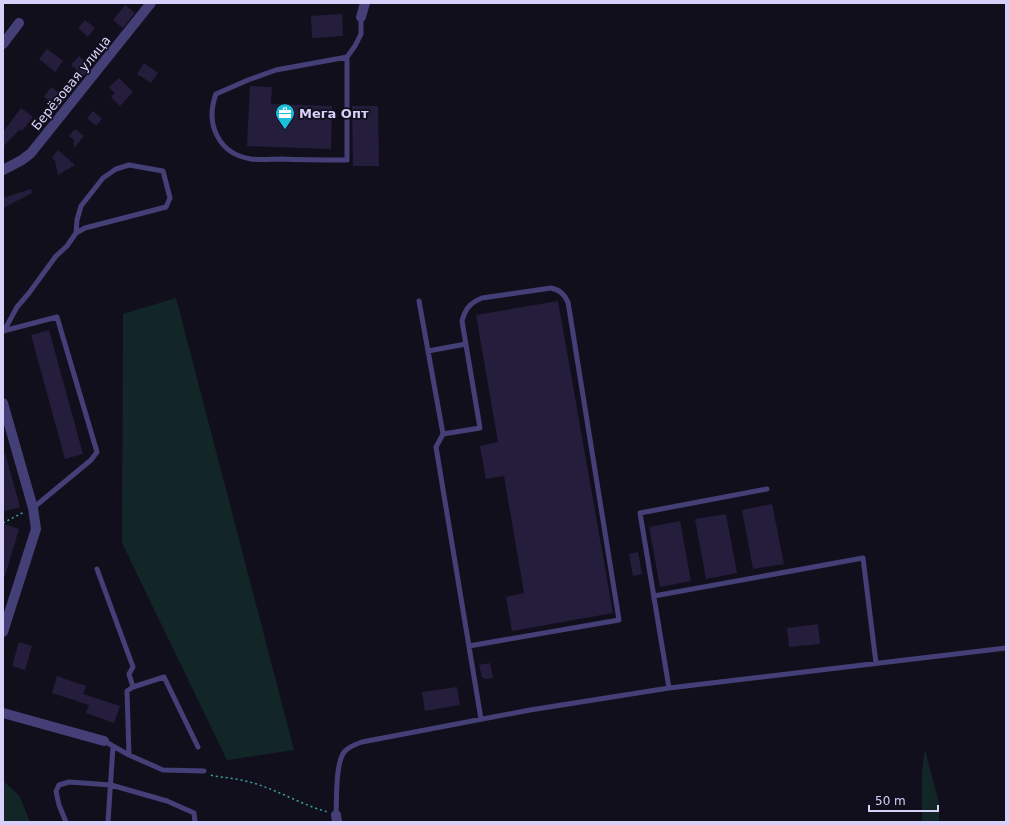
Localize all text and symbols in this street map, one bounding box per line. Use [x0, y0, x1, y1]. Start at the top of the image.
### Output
street label: Берёзовая улица [28, 33, 114, 133]
office icon: Мега Опт [274, 102, 296, 130]
place label: Мега Опт [299, 106, 369, 121]
scale bar [869, 787, 938, 813]
text: 50 m [875, 794, 906, 808]

